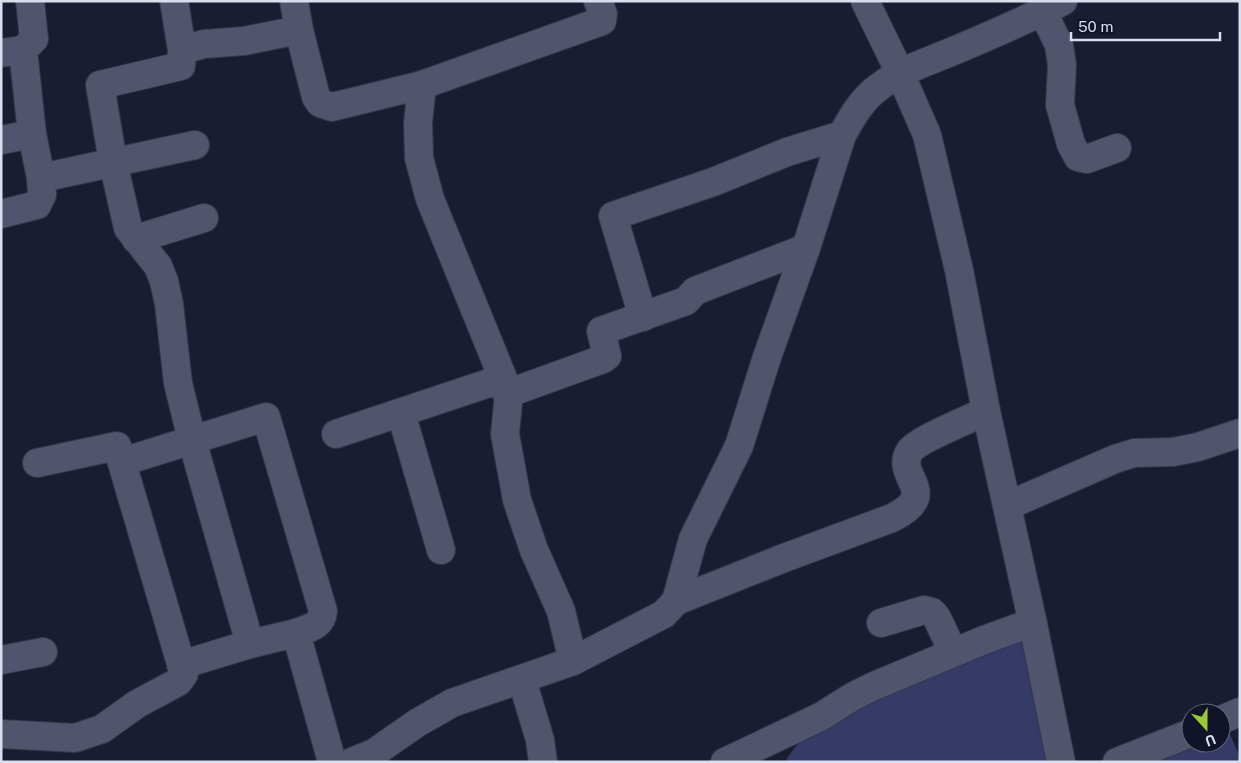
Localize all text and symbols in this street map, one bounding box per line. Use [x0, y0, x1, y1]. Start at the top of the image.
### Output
scale bar [1071, 10, 1220, 42]
text: 50 m [1078, 18, 1113, 35]
north arrow [1181, 703, 1231, 753]
text: U [1203, 731, 1218, 749]

